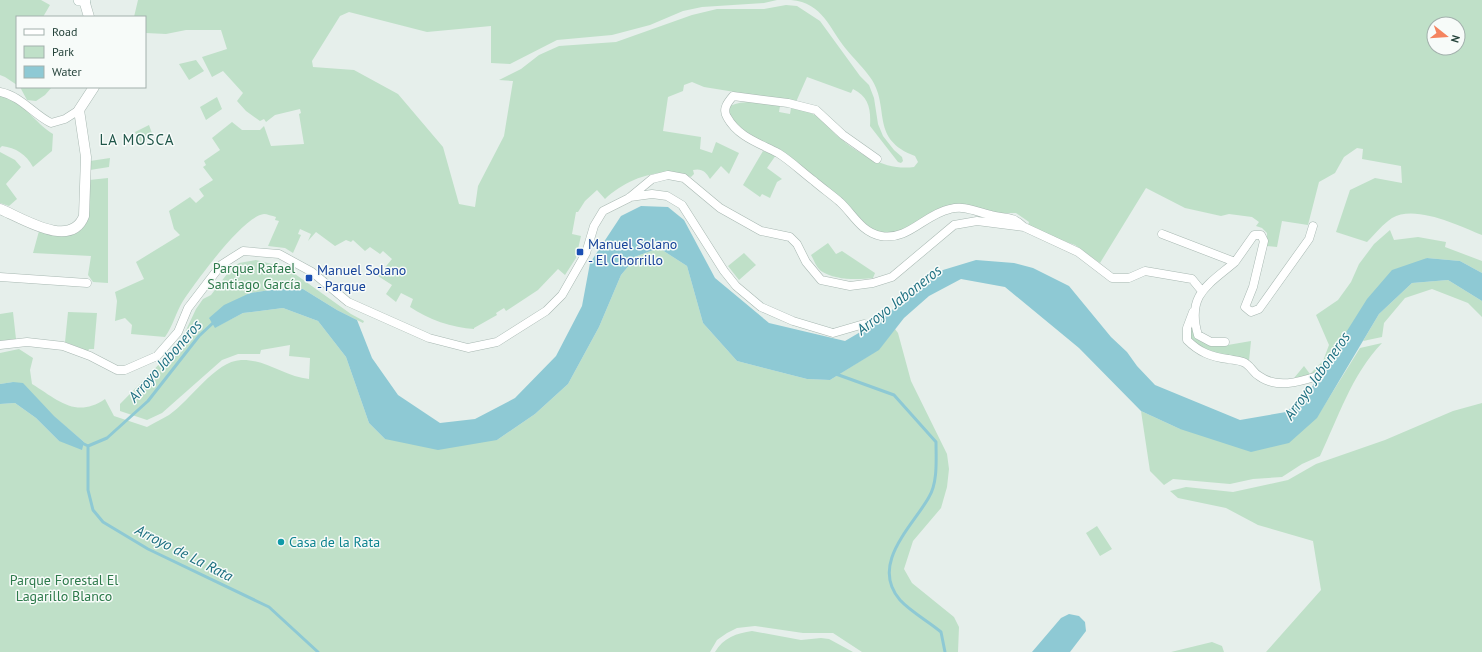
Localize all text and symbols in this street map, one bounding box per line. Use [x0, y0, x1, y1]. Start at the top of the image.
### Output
legend [16, 16, 146, 88]
north arrow [1426, 16, 1466, 56]
text: Road [52, 24, 77, 39]
text: N [1448, 33, 1463, 44]
text: Park [52, 44, 74, 59]
text: Water [52, 64, 82, 79]
district label: LA MOSCA [99, 130, 175, 149]
place label: Manuel Solano - El Chorrillo [588, 235, 677, 269]
marker: Manuel Solano - El Chorrillo [575, 247, 585, 257]
park label: Parque Rafael Santiago García [207, 259, 301, 293]
water label: Arroyo Jaboneros [851, 260, 945, 339]
place label: Manuel Solano - Parque [317, 261, 406, 295]
marker: Manuel Solano - Parque [304, 273, 314, 283]
water label: Arroyo Jaboneros [123, 316, 206, 407]
water label: Arroyo Jaboneros [1279, 328, 1354, 424]
water label: Arroyo de La Rata [131, 519, 237, 586]
place label: Casa de la Rata [289, 533, 380, 551]
marker: Casa de la Rata [276, 537, 286, 547]
park label: Parque Forestal El Lagarillo Blanco [10, 571, 118, 605]

